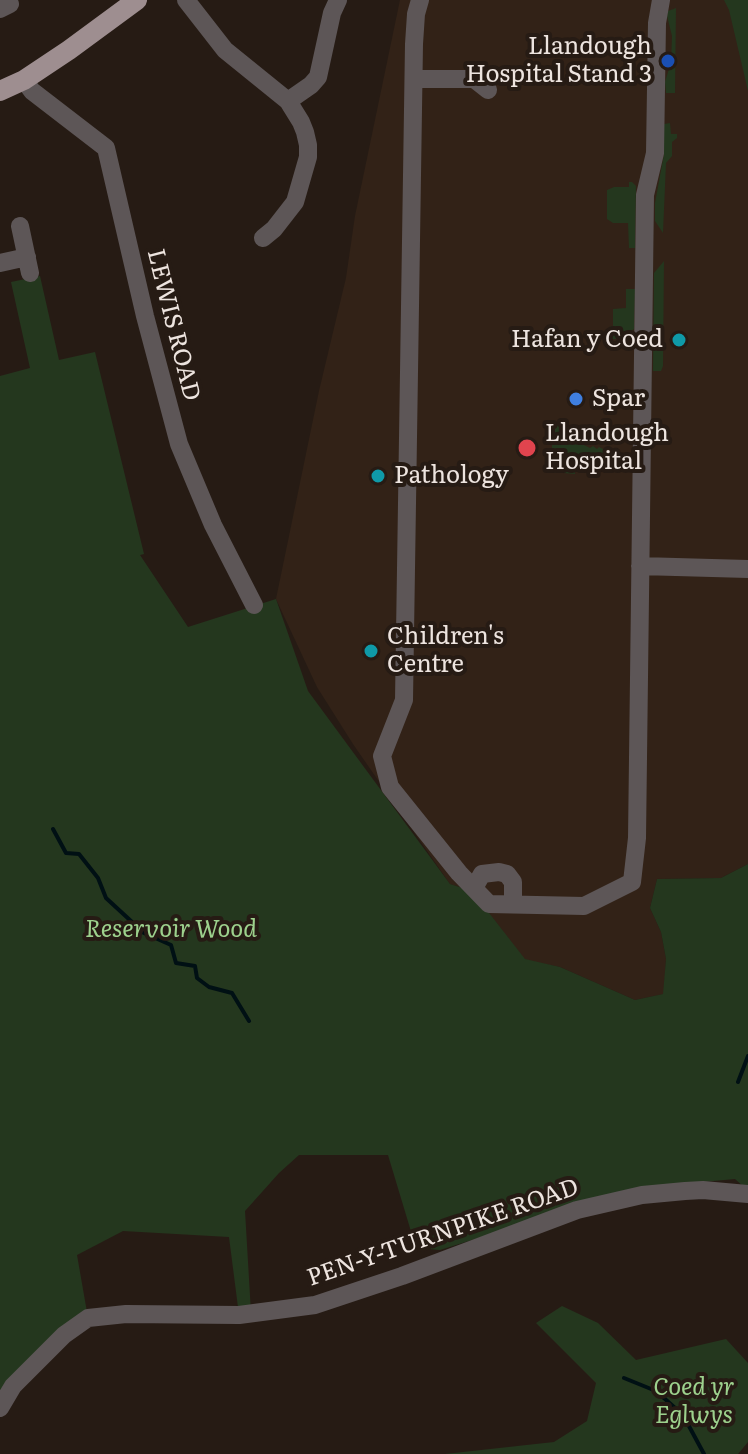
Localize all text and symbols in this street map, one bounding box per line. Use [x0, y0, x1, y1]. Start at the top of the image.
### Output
place label: Llandough Hospital Stand 3 [466, 33, 652, 89]
marker: Llandough Hospital Stand 3 [659, 52, 677, 70]
street label: LEWIS ROAD [140, 246, 206, 404]
place label: Hafan y Coed [511, 326, 663, 354]
marker: Hafan y Coed [670, 331, 688, 349]
place label: Spar [592, 385, 645, 413]
marker: Spar [567, 390, 585, 408]
place label: Llandough Hospital [545, 420, 669, 476]
marker: Llandough Hospital [516, 437, 538, 459]
place label: Pathology [394, 462, 509, 490]
marker: Pathology [369, 467, 387, 485]
place label: Children's Centre [387, 623, 504, 679]
marker: Children's Centre [362, 642, 380, 660]
park label: Reservoir Wood [85, 916, 257, 944]
street label: PEN-Y-TURNPIKE ROAD [304, 1173, 582, 1293]
park label: Coed yr Eglwys [653, 1374, 735, 1430]

